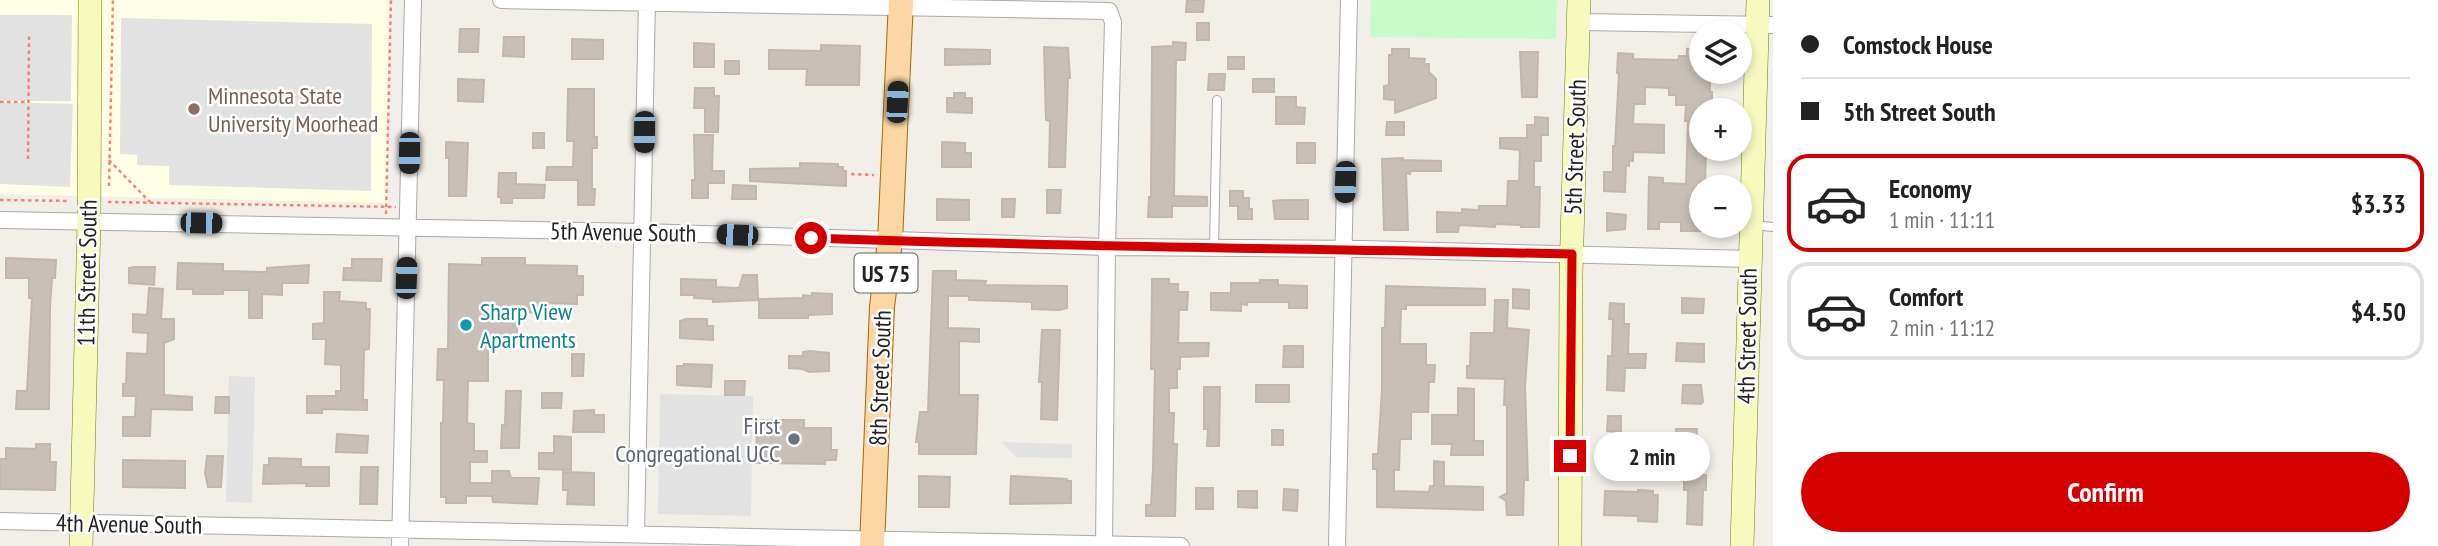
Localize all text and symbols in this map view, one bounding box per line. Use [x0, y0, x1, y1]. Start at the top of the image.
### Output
map controls [1689, 21, 1752, 238]
button: layers [1689, 21, 1752, 84]
text: Comstock House [1843, 28, 1993, 61]
street label: 5th Street South [1557, 78, 1593, 216]
place label: Minnesota State University Moorhead [208, 80, 378, 139]
car [886, 80, 909, 124]
text: 5th Street South [1843, 95, 1996, 128]
button: + [1689, 98, 1752, 161]
marker: Minnesota State University Moorhead [186, 101, 202, 117]
car [634, 111, 655, 153]
car [399, 132, 420, 174]
car [1334, 161, 1357, 203]
icon: car [1805, 172, 1868, 235]
text: Economy [1889, 172, 1971, 205]
button: − [1689, 175, 1752, 238]
text: $3.33 [2351, 187, 2406, 220]
street label: 11th Street South [70, 199, 104, 347]
text: 1 min · 11:11 [1889, 205, 1995, 234]
car [180, 212, 223, 234]
street label: 5th Avenue South [550, 215, 696, 249]
route start [795, 222, 827, 254]
car [716, 224, 759, 246]
road number: US 75 [854, 254, 917, 292]
car [395, 257, 418, 299]
street label: 4th Street South [1730, 268, 1764, 404]
icon: car [1805, 280, 1868, 343]
text: Comfort [1889, 280, 1963, 313]
text: $4.50 [2351, 295, 2406, 328]
place label: Sharp View Apartments [480, 296, 576, 355]
street label: 8th Street South [862, 309, 898, 447]
text: 2 min · 11:12 [1889, 313, 1995, 342]
marker: Sharp View Apartments [458, 317, 474, 333]
place label: First Congregational UCC [615, 410, 780, 469]
marker: First Congregational UCC [786, 431, 802, 447]
callout: 2 min [1594, 432, 1710, 480]
route end [1554, 440, 1586, 472]
text: 2 min [1629, 442, 1675, 471]
button: Confirm [1801, 452, 2410, 532]
street label: 4th Avenue South [56, 507, 202, 541]

